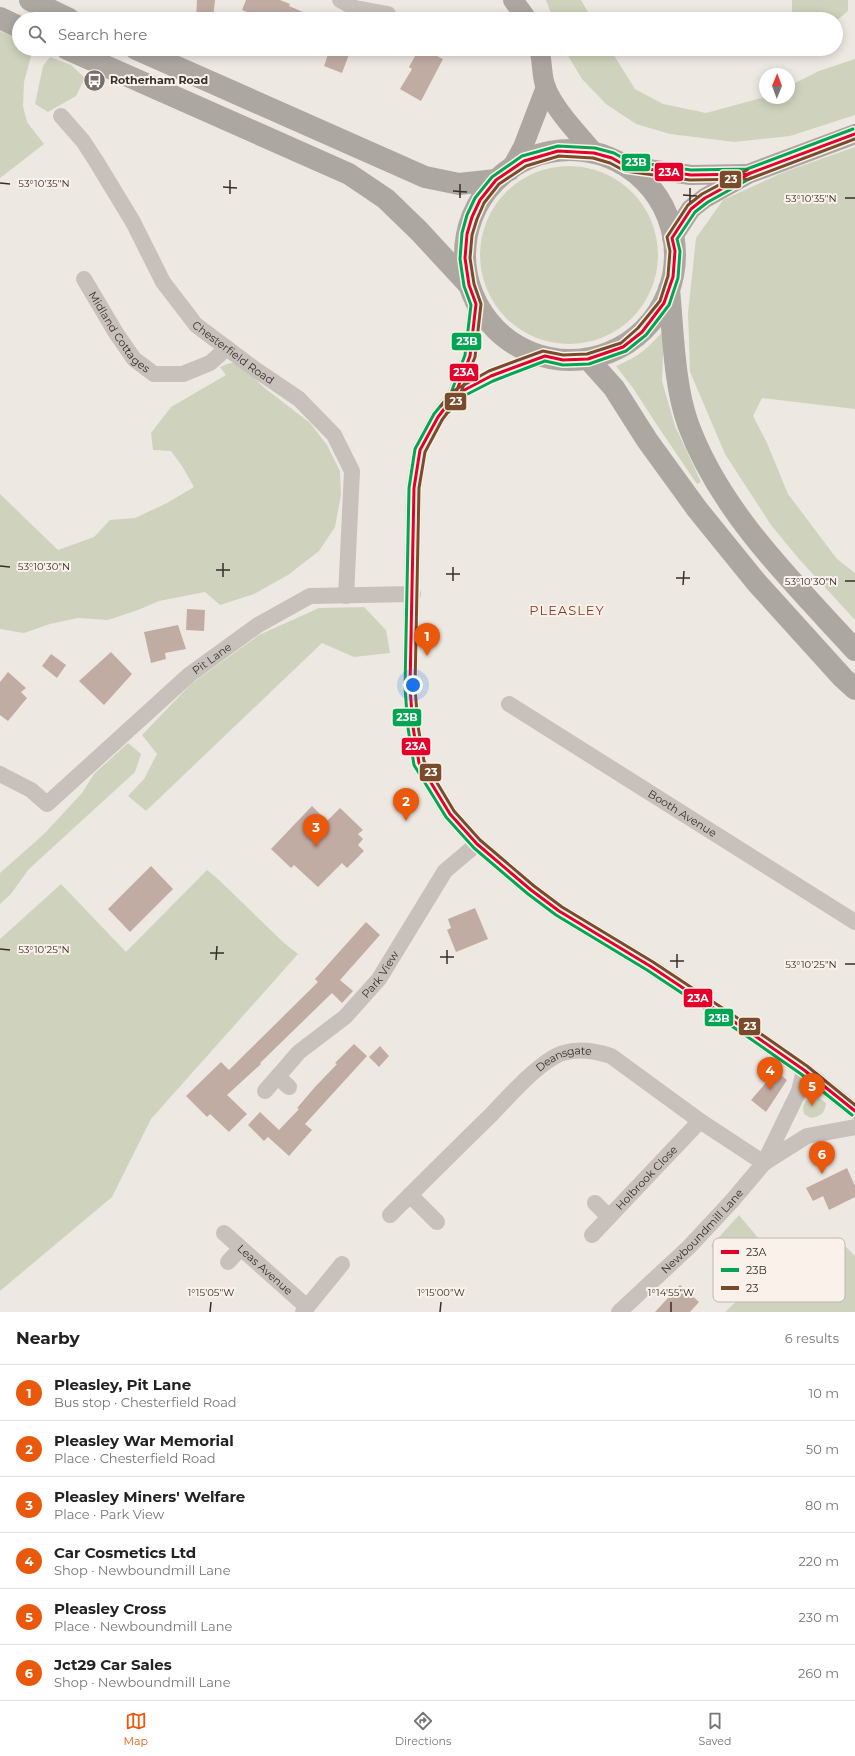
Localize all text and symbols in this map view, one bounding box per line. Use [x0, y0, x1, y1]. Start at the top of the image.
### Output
search box [12, 12, 843, 56]
icon: search [26, 23, 48, 45]
text: Search here [58, 25, 147, 44]
bus stop icon: Rotherham Road [81, 67, 107, 93]
north arrow [759, 68, 795, 104]
place label: Rotherham Road [110, 73, 208, 87]
line badge: 23B [621, 153, 651, 172]
text: 23B [625, 155, 647, 169]
line badge: 23A [654, 162, 684, 182]
text: 23A [658, 165, 680, 179]
line badge: 23 [719, 170, 742, 189]
text: 23 [724, 172, 738, 186]
text: 53°10'35"N [18, 177, 70, 190]
text: 53°10'35"N [785, 192, 837, 205]
street label: Midland Cottages [86, 289, 153, 376]
street label: Chesterfield Road [189, 318, 277, 387]
line badge: 23B [451, 332, 482, 351]
text: 23B [456, 334, 478, 348]
line badge: 23A [449, 363, 479, 382]
text: 23A [453, 365, 475, 379]
line badge: 23 [444, 392, 467, 411]
text: 23 [449, 394, 463, 408]
text: 53°10'30"N [18, 560, 70, 573]
text: 53°10'30"N [785, 575, 837, 588]
district label: PLEASLEY [529, 602, 605, 618]
pin: 1 [414, 623, 440, 656]
street label: Pit Lane [189, 639, 234, 678]
your location [403, 675, 423, 695]
line badge: 23B [392, 708, 422, 727]
text: 23B [396, 710, 418, 724]
line badge: 23A [401, 737, 431, 756]
text: 23A [405, 739, 427, 753]
line badge: 23 [419, 763, 442, 782]
text: 23 [424, 765, 438, 779]
street label: Booth Avenue [646, 786, 720, 840]
pin: 2 [393, 788, 419, 821]
pin: 3 [303, 814, 329, 847]
text: 53°10'25"N [18, 943, 70, 956]
street label: Park View [359, 948, 402, 1001]
text: 53°10'25"N [785, 958, 837, 971]
line badge: 23A [683, 988, 713, 1008]
text: 23A [687, 991, 709, 1005]
line badge: 23B [704, 1008, 734, 1027]
text: 23B [708, 1011, 730, 1025]
line badge: 23 [738, 1017, 761, 1036]
text: 23 [743, 1019, 757, 1033]
street label: Deansgate [533, 1043, 593, 1075]
pin: 4 [757, 1057, 783, 1090]
pin: 5 [799, 1073, 825, 1106]
pin: 6 [809, 1141, 835, 1174]
street label: Holbrook Close [613, 1142, 680, 1213]
street label: Newboundmill Lane [658, 1186, 746, 1276]
legend [713, 1238, 845, 1302]
street label: Leas Avenue [235, 1241, 296, 1298]
text: 23A [746, 1245, 766, 1259]
text: 23B [746, 1263, 767, 1277]
text: 23 [746, 1281, 758, 1295]
text: 1°15'05"W [188, 1286, 234, 1299]
text: 1°15'00"W [417, 1286, 465, 1299]
text: 1°14'55"W [648, 1286, 694, 1299]
text: Nearby [16, 1328, 80, 1348]
text: 6 results [785, 1330, 839, 1346]
text: Pleasley, Pit Lane [54, 1375, 191, 1394]
text: 1 [26, 1385, 32, 1401]
text: 10 m [809, 1385, 839, 1401]
text: Bus stop · Chesterfield Road [54, 1394, 237, 1410]
text: Pleasley War Memorial [54, 1431, 234, 1450]
text: 2 [25, 1441, 33, 1457]
text: 50 m [806, 1441, 839, 1457]
text: Place · Chesterfield Road [54, 1450, 216, 1466]
text: Pleasley Miners' Welfare [54, 1487, 245, 1506]
text: 3 [25, 1497, 33, 1513]
text: 80 m [805, 1497, 839, 1513]
text: Place · Park View [54, 1506, 164, 1522]
text: Car Cosmetics Ltd [54, 1543, 196, 1562]
text: 4 [25, 1553, 33, 1569]
text: 220 m [798, 1553, 839, 1569]
text: Shop · Newboundmill Lane [54, 1562, 231, 1578]
text: Pleasley Cross [54, 1599, 166, 1618]
text: 5 [25, 1609, 33, 1625]
text: 230 m [798, 1609, 839, 1625]
text: Place · Newboundmill Lane [54, 1618, 232, 1634]
text: Jct29 Car Sales [54, 1655, 172, 1674]
text: 6 [25, 1665, 33, 1681]
text: 260 m [798, 1665, 839, 1681]
text: Shop · Newboundmill Lane [54, 1674, 231, 1690]
tab: Map [124, 1710, 148, 1748]
tab: Directions [395, 1710, 451, 1748]
tab: Saved [698, 1710, 731, 1748]

